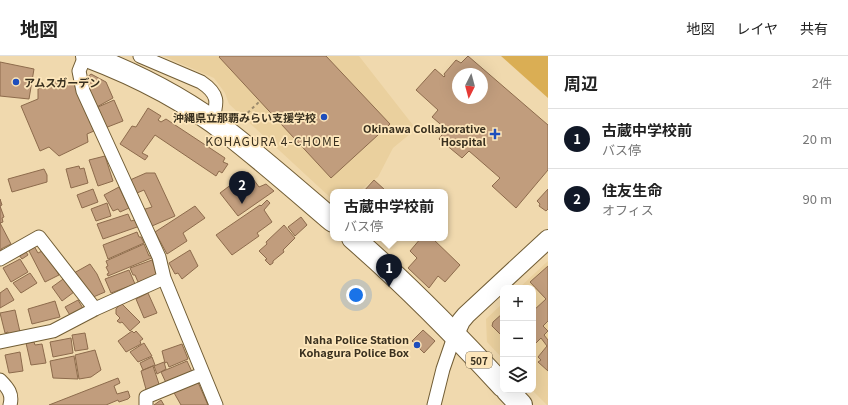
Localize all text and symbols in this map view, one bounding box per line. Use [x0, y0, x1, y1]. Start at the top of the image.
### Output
text: 地図 [20, 14, 58, 41]
text: 地図 [686, 18, 714, 38]
text: レイヤ [736, 18, 778, 38]
text: 共有 [800, 18, 828, 38]
north arrow [452, 68, 488, 104]
text: 周辺 [564, 70, 598, 95]
text: 2件 [812, 73, 832, 92]
place label: アムスガーデン [24, 74, 100, 90]
marker: アムスガーデン [11, 77, 21, 87]
place label: 沖縄県立那覇みらい支援学校 [173, 109, 316, 125]
marker: 沖縄県立那覇みらい支援学校 [319, 112, 329, 122]
text: 古蔵中学校前 [602, 119, 692, 140]
place label: Okinawa Collaborative Hospital [363, 120, 487, 149]
marker: Okinawa Collaborative Hospital [489, 128, 501, 140]
text: 1 [573, 129, 581, 148]
text: 20 m [803, 129, 832, 148]
district label: KOHAGURA 4-CHOME [205, 132, 341, 149]
text: バス停 [602, 140, 641, 159]
pin: 2 [229, 171, 255, 204]
text: 住友生命 [602, 179, 662, 200]
popup [330, 189, 448, 241]
text: 2 [573, 189, 581, 208]
text: 90 m [803, 189, 832, 208]
text: 古蔵中学校前 [344, 195, 434, 216]
text: オフィス [602, 200, 654, 219]
text: バス停 [344, 216, 383, 235]
pin: 1 [376, 254, 402, 287]
your location [346, 285, 366, 305]
map controls [500, 285, 536, 393]
button: + [500, 285, 536, 321]
button: − [500, 321, 536, 357]
place label: Naha Police Station Kohagura Police Box [299, 331, 409, 360]
marker: Naha Police Station Kohagura Police Box [412, 340, 422, 350]
road number: 507 [466, 352, 492, 368]
button: layers [500, 357, 536, 393]

